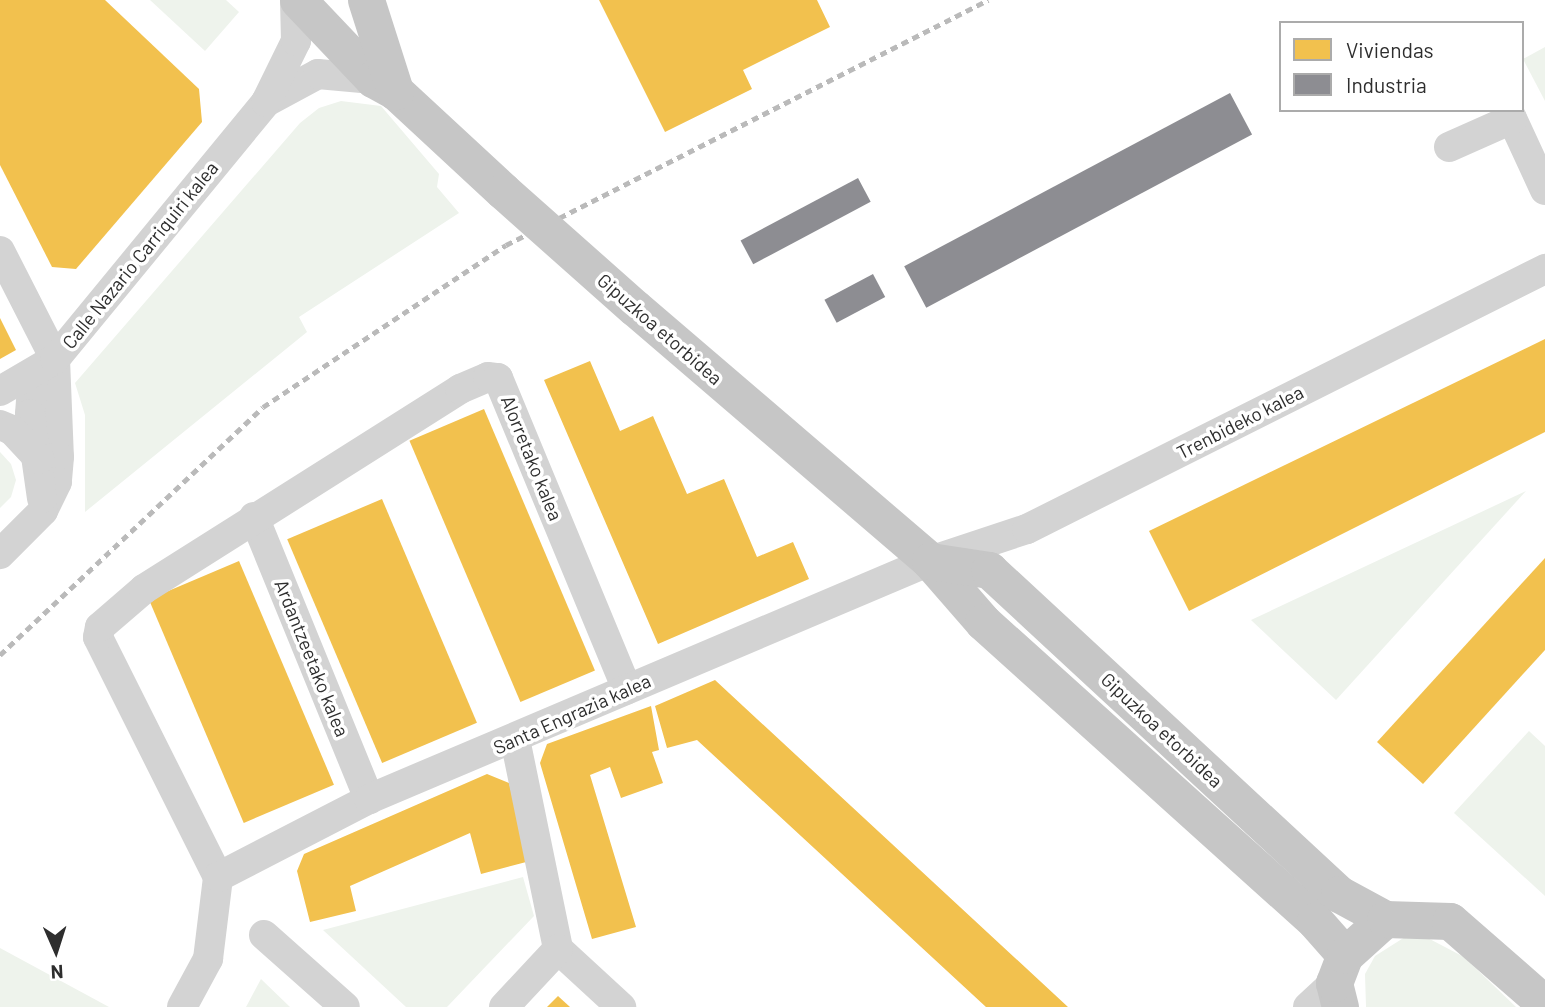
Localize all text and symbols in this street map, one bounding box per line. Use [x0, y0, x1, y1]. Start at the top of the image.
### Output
legend [1279, 21, 1524, 112]
text: Viviendas [1346, 37, 1434, 62]
text: Industria [1346, 72, 1427, 97]
street label: Calle Nazario Carriquiri kalea [57, 157, 223, 353]
street label: Gipuzkoa etorbidea [593, 269, 727, 389]
street label: Trenbideko kalea [1173, 380, 1307, 464]
street label: Alorretako kalea [497, 392, 567, 524]
street label: Ardantzeetako kalea [270, 576, 354, 740]
street label: Gipuzkoa etorbidea [1096, 668, 1228, 792]
street label: Santa Engrazia kalea [490, 669, 654, 759]
north arrow [21, 916, 91, 986]
text: N [50, 961, 64, 984]

